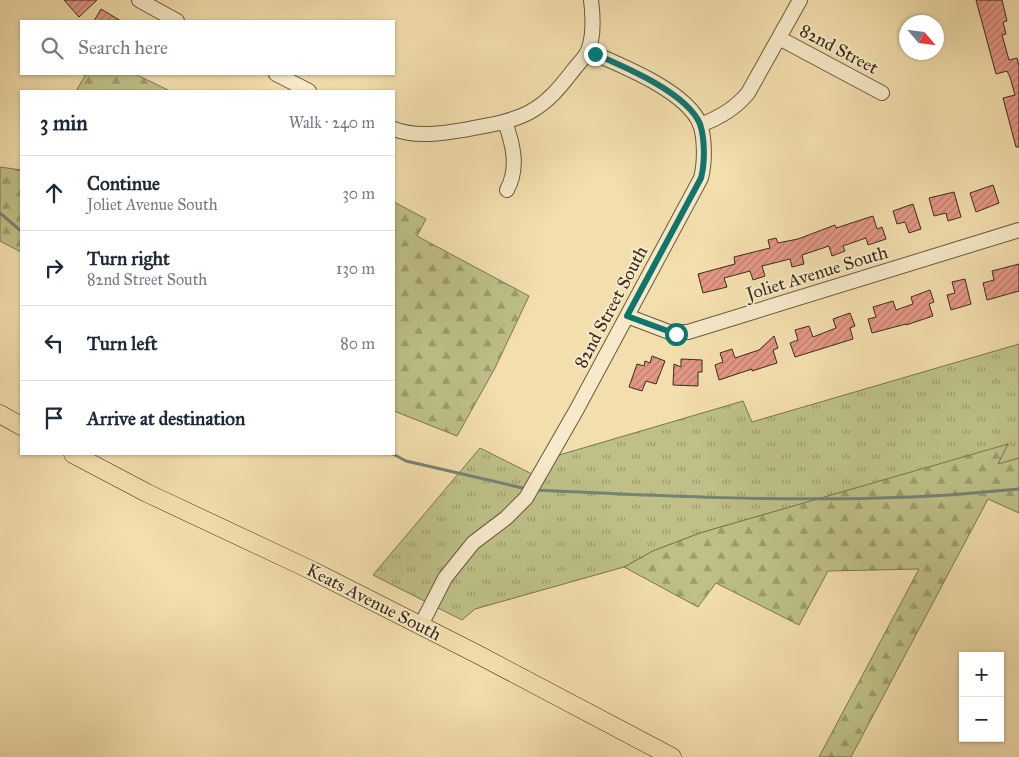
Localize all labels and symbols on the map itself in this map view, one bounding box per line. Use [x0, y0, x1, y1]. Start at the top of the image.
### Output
north arrow [899, 15, 944, 60]
street label: 82nd Street [796, 19, 883, 79]
route end [584, 43, 607, 66]
street label: Joliet Avenue South [742, 241, 891, 307]
street label: 82nd Street South [570, 242, 652, 372]
route start [665, 323, 688, 346]
street label: Keats Avenue South [303, 559, 445, 645]

